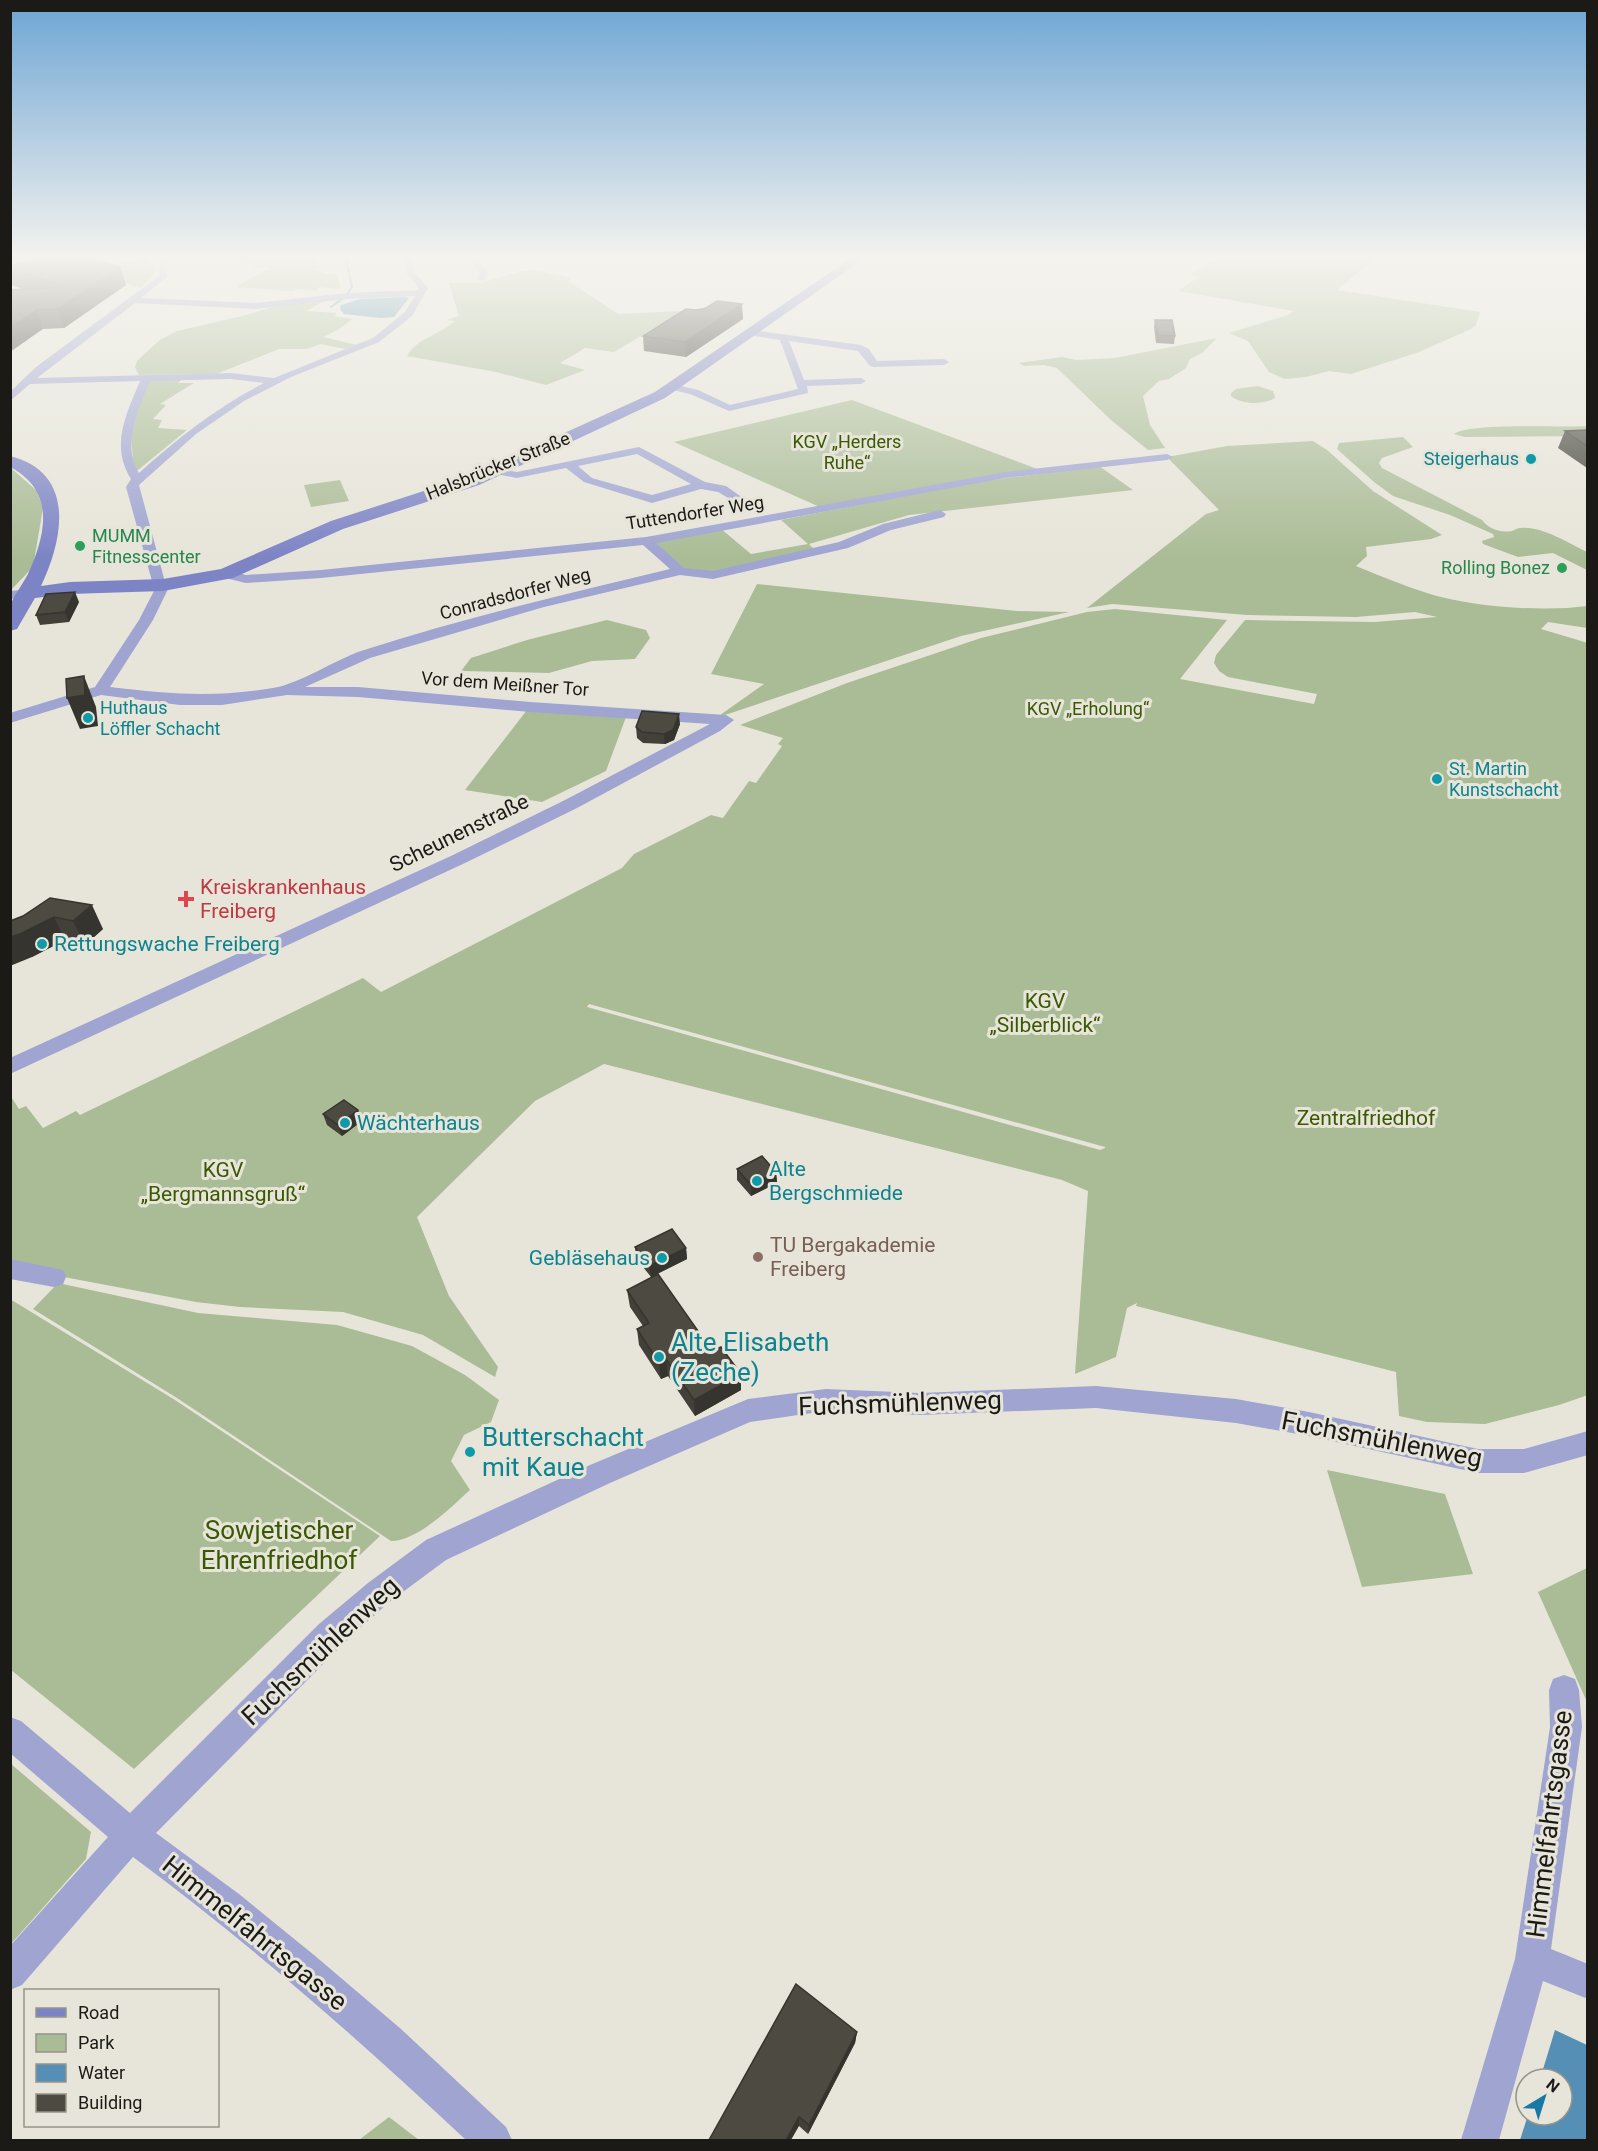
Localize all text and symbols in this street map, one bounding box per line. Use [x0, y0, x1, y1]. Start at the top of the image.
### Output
street label: Halsbrücker Straße [423, 427, 573, 504]
park label: KGV „Herders Ruhe“ [793, 431, 901, 473]
place label: Steigerhaus [1424, 448, 1519, 469]
marker: Steigerhaus [1524, 452, 1538, 466]
street label: Tuttendorfer Weg [625, 491, 765, 534]
place label: MUMM Fitnesscenter [92, 525, 201, 567]
marker: MUMM Fitnesscenter [73, 539, 87, 553]
place label: Rolling Bonez [1441, 557, 1550, 578]
marker: Rolling Bonez [1555, 561, 1569, 575]
street label: Conradsdorfer Weg [437, 563, 592, 624]
street label: Vor dem Meißner Tor [420, 667, 590, 700]
place label: Huthaus Löffler Schacht [100, 697, 221, 739]
park label: KGV „Erholung“ [1027, 698, 1150, 719]
marker: Huthaus Löffler Schacht [81, 711, 95, 725]
place label: St. Martin Kunstschacht [1449, 758, 1559, 800]
marker: St. Martin Kunstschacht [1430, 772, 1444, 786]
street label: Scheunenstraße [386, 789, 532, 877]
place label: Kreiskrankenhaus Freiberg [200, 875, 366, 923]
marker: Kreiskrankenhaus Freiberg [177, 890, 195, 908]
place label: Rettungswache Freiberg [54, 932, 280, 956]
marker: Rettungswache Freiberg [35, 937, 49, 951]
park label: KGV „Silberblick“ [989, 989, 1101, 1037]
park label: Zentralfriedhof [1297, 1106, 1436, 1130]
place label: Wächterhaus [357, 1111, 480, 1135]
marker: Wächterhaus [338, 1116, 352, 1130]
place label: Alte Bergschmiede [769, 1157, 903, 1205]
park label: KGV „Bergmannsgruß“ [141, 1158, 306, 1206]
marker: Alte Bergschmiede [750, 1174, 764, 1188]
place label: TU Bergakademie Freiberg [770, 1233, 935, 1281]
place label: Gebläsehaus [529, 1246, 650, 1270]
marker: TU Bergakademie Freiberg [751, 1250, 765, 1264]
marker: Gebläsehaus [655, 1251, 669, 1265]
place label: Alte Elisabeth (Zeche) [671, 1327, 829, 1387]
marker: Alte Elisabeth (Zeche) [652, 1350, 666, 1364]
street label: Fuchsmühlenweg [798, 1384, 1002, 1422]
street label: Fuchsmühlenweg [1279, 1405, 1485, 1473]
place label: Butterschacht mit Kaue [482, 1422, 644, 1482]
marker: Butterschacht mit Kaue [463, 1445, 477, 1459]
park label: Sowjetischer Ehrenfriedhof [201, 1515, 358, 1575]
street label: Fuchsmühlenweg [235, 1571, 405, 1731]
street label: Himmelfahrtsgasse [1520, 1709, 1578, 1939]
street label: Himmelfahrtsgasse [157, 1849, 353, 2017]
legend [24, 1989, 219, 2127]
text: Road [78, 2002, 119, 2023]
text: Park [78, 2032, 115, 2053]
text: Water [78, 2062, 125, 2083]
north arrow [1514, 2067, 1574, 2127]
text: N [1543, 2075, 1563, 2097]
text: Building [78, 2092, 142, 2113]

